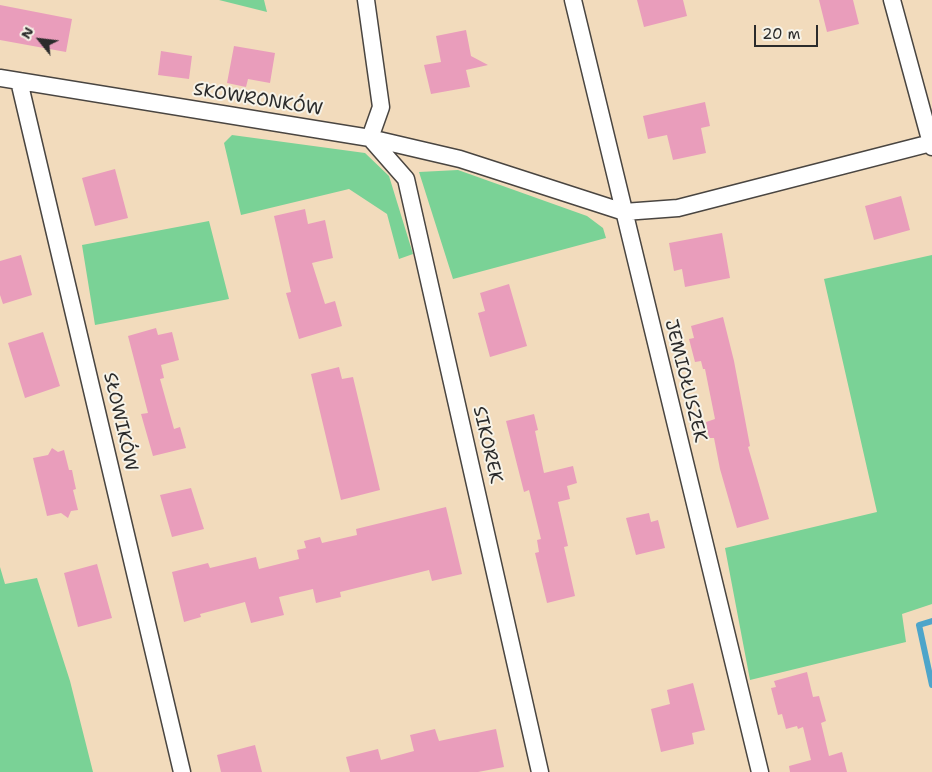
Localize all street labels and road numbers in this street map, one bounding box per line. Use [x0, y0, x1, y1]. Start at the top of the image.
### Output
street label: SKOWRONKÓW [192, 79, 324, 121]
street label: JEMIOŁUSZEK [659, 317, 711, 445]
street label: SŁOWIKÓW [98, 371, 142, 473]
street label: SIKOREK [468, 404, 506, 486]

